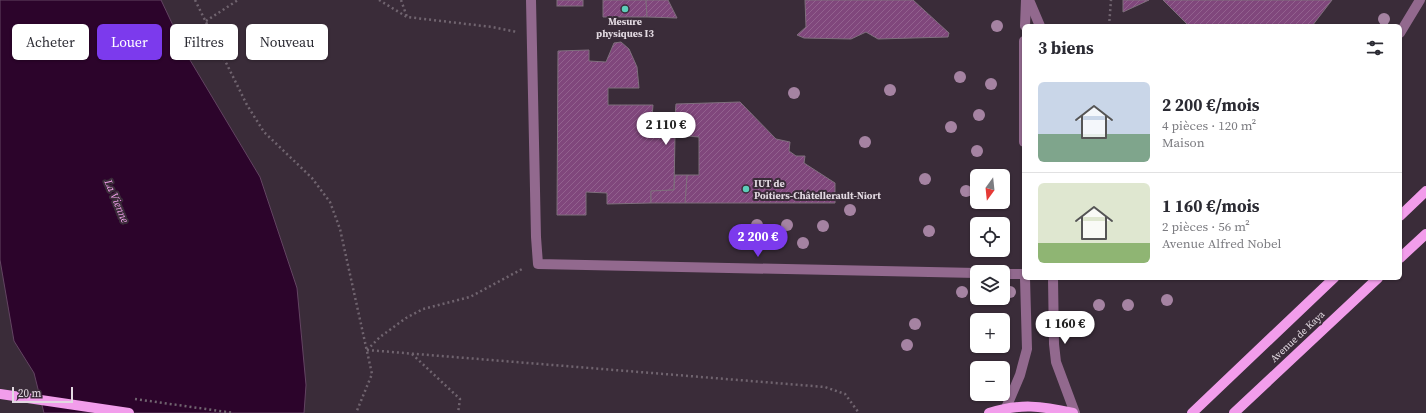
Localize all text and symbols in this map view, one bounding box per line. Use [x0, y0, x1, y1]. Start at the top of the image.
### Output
marker: Mesure physiques I3 [620, 4, 630, 14]
place label: Mesure physiques I3 [596, 15, 654, 40]
chip: Acheter [12, 24, 89, 60]
chip: Louer [97, 24, 162, 60]
chip: Filtres [170, 24, 238, 60]
chip: Nouveau [246, 24, 328, 60]
text: 3 biens [1038, 36, 1094, 60]
icon: filters [1364, 37, 1386, 59]
text: 2 200 €/mois [1162, 93, 1260, 117]
icon: home [1070, 98, 1118, 146]
pin: 2 110 € [629, 112, 703, 146]
text: 2 110 € [646, 116, 686, 133]
text: 4 pièces · 120 m² [1162, 117, 1256, 134]
text: Maison [1162, 134, 1205, 151]
north arrow [970, 169, 1010, 209]
map controls [970, 169, 1010, 401]
water label: La Vienne [100, 176, 133, 226]
place label: IUT de Poitiers-Châtellerault-Niort [754, 177, 881, 202]
marker: IUT de Poitiers-Châtellerault-Niort [741, 184, 751, 194]
text: 1 160 €/mois [1162, 194, 1260, 218]
icon: home [1070, 199, 1118, 247]
button: locate [970, 217, 1010, 257]
text: 2 pièces · 56 m² [1162, 218, 1250, 235]
pin: 2 200 € [721, 224, 795, 258]
text: 2 200 € [738, 228, 778, 245]
text: Avenue Alfred Nobel [1162, 235, 1282, 252]
button: layers [970, 265, 1010, 305]
street label: Avenue de Kaya [1267, 307, 1328, 365]
pin: 1 160 € [1028, 311, 1102, 345]
button: + [970, 313, 1010, 353]
text: 1 160 € [1045, 315, 1085, 332]
button: − [970, 361, 1010, 401]
scale bar [12, 385, 73, 404]
text: 20 m [18, 386, 41, 401]

